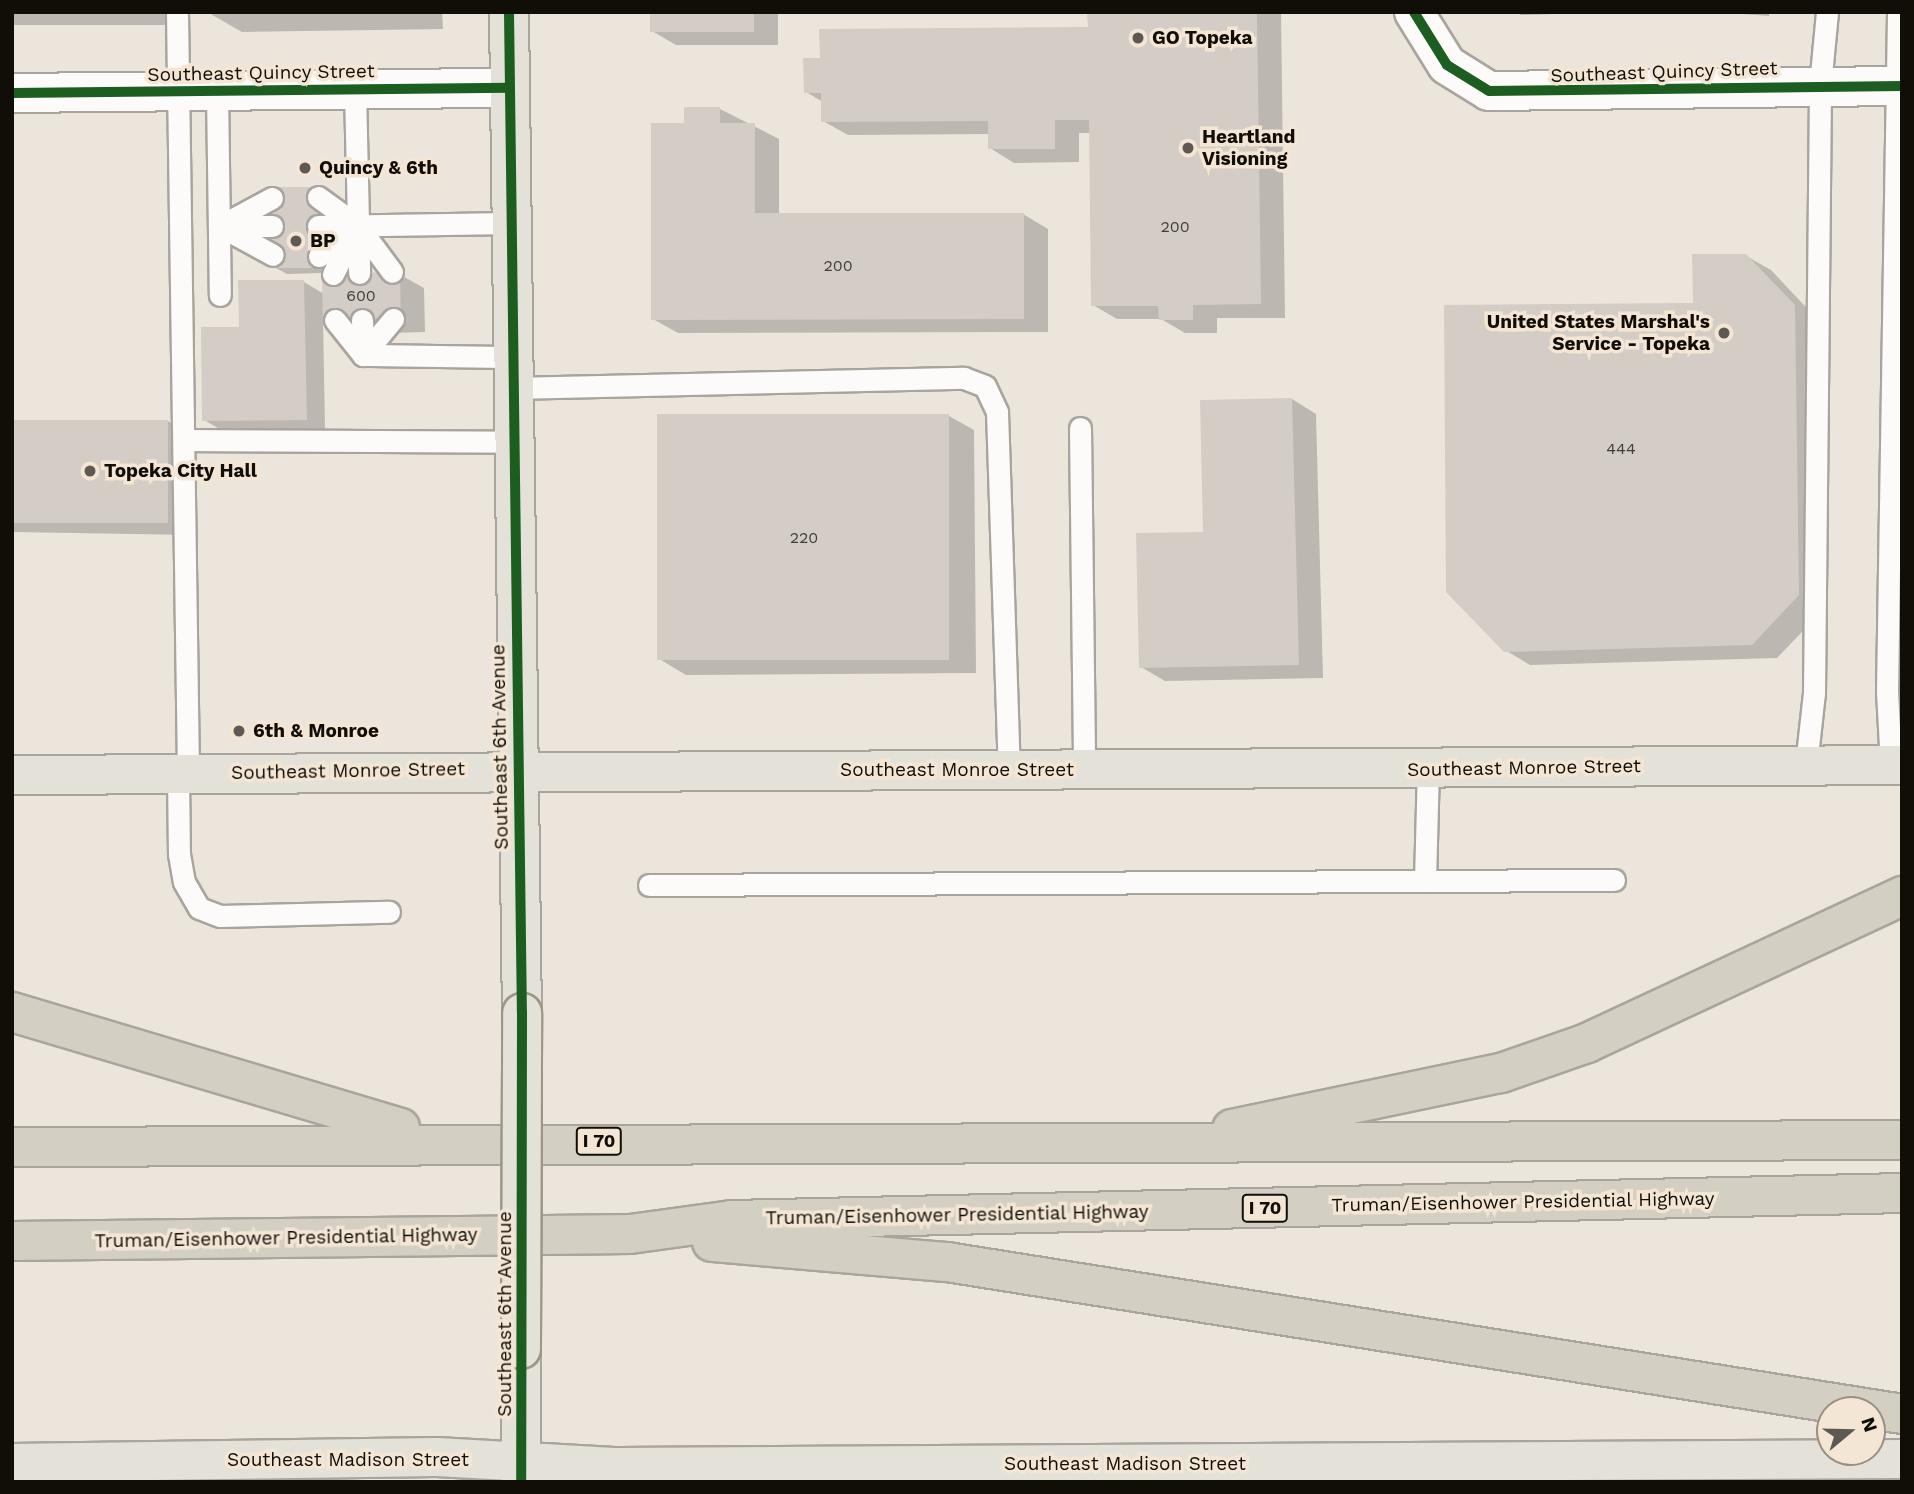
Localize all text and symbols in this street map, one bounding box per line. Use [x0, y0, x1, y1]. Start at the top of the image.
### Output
place label: GO Topeka [1152, 27, 1253, 49]
marker: GO Topeka [1130, 30, 1146, 46]
street label: Southeast Quincy Street [1550, 57, 1778, 87]
street label: Southeast Quincy Street [147, 60, 375, 86]
place label: Heartland Visioning [1202, 126, 1295, 170]
marker: Heartland Visioning [1180, 140, 1196, 156]
place label: Quincy & 6th [319, 157, 439, 179]
marker: Quincy & 6th [297, 160, 313, 176]
house number: 200 [1160, 217, 1190, 237]
place label: BP [310, 230, 336, 252]
marker: BP [288, 233, 304, 249]
house number: 200 [823, 256, 853, 276]
house number: 600 [346, 286, 376, 306]
place label: United States Marshal's Service - Topeka [1487, 311, 1710, 355]
marker: United States Marshal's Service - Topeka [1716, 325, 1732, 341]
house number: 444 [1606, 439, 1636, 459]
place label: Topeka City Hall [104, 460, 258, 482]
marker: Topeka City Hall [82, 463, 98, 479]
house number: 220 [790, 528, 818, 548]
street label: Southeast 6th Avenue [487, 644, 513, 850]
place label: 6th & Monroe [253, 720, 379, 742]
marker: 6th & Monroe [231, 723, 247, 739]
street label: Southeast Monroe Street [1407, 755, 1641, 781]
street label: Southeast Monroe Street [231, 758, 465, 784]
street label: Southeast Monroe Street [840, 759, 1074, 781]
road number: I 70 [574, 1126, 624, 1156]
street label: Truman/Eisenhower Presidential Highway [1331, 1187, 1715, 1217]
road number: I 70 [1240, 1194, 1290, 1223]
street label: Truman/Eisenhower Presidential Highway [765, 1200, 1149, 1230]
street label: Southeast 6th Avenue [494, 1211, 516, 1417]
street label: Truman/Eisenhower Presidential Highway [94, 1223, 478, 1253]
north arrow [1816, 1396, 1886, 1466]
text: N [1856, 1414, 1883, 1435]
street label: Southeast Madison Street [227, 1449, 469, 1471]
street label: Southeast Madison Street [1004, 1453, 1246, 1475]

